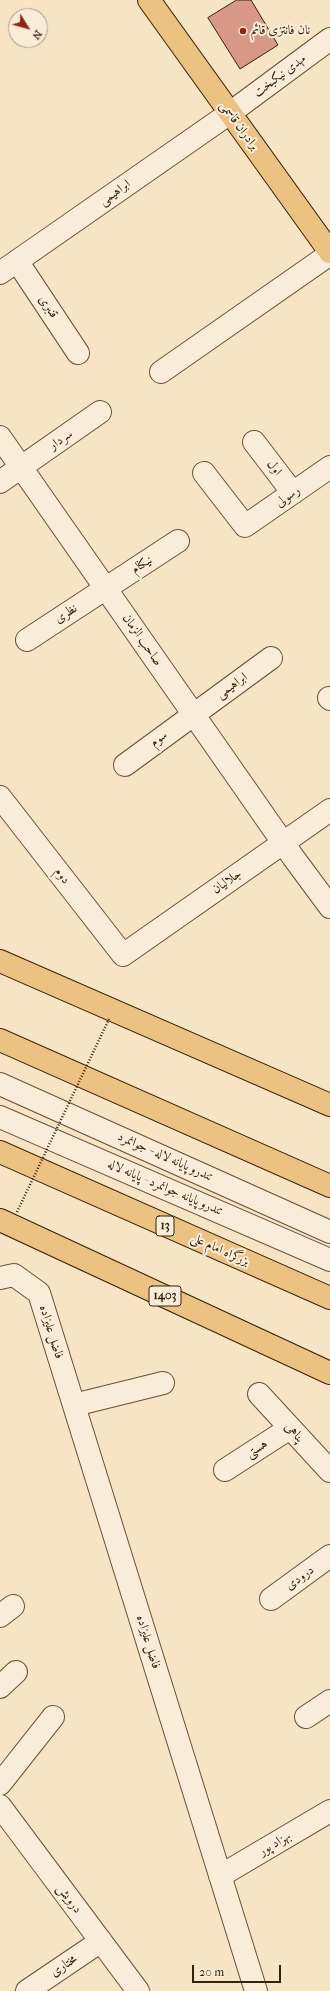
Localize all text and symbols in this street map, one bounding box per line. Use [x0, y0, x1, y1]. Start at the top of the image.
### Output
north arrow [8, 8, 48, 48]
place label: نان فانتزی قائم [251, 23, 310, 39]
marker: نان فانتزی قائم [238, 26, 248, 36]
text: N [29, 28, 45, 42]
street label: مهدی نیکبخت [251, 51, 309, 101]
street label: برادران قاسمی [216, 99, 262, 153]
street label: ابراهیمی [96, 177, 134, 209]
street label: قنبری [35, 293, 61, 321]
street label: سردار [46, 426, 76, 454]
street label: اول [263, 457, 285, 479]
street label: رسولی [273, 483, 303, 511]
street label: نیکنام [128, 552, 156, 578]
street label: نظری [52, 601, 80, 627]
street label: صاحب الزمان [118, 611, 166, 669]
street label: ابراهیمی [213, 670, 251, 702]
street label: سوم [147, 727, 171, 751]
street label: دوم [51, 865, 73, 887]
street label: جلالیان [209, 866, 245, 898]
street label: تندرو پایانه لاله - جوانمرد [115, 1129, 215, 1185]
street label: تندرو پایانه جوانمرد - پایانه لاله [105, 1157, 225, 1219]
road number: 13 [156, 1216, 174, 1236]
street label: بزرگراه امام علی [188, 1230, 252, 1270]
road number: 1403 [149, 1286, 181, 1306]
street label: فاضل علیزاده [35, 1303, 67, 1361]
street label: پناهی [281, 1420, 307, 1446]
street label: هستی [243, 1436, 271, 1462]
street label: درودی [282, 1562, 318, 1594]
street label: فاضل علیزاده [132, 1613, 164, 1671]
street label: بهزاد پور [256, 1828, 294, 1860]
street label: درویش [53, 1881, 85, 1917]
street label: مختاری [48, 1951, 80, 1981]
scale bar [194, 1957, 283, 1983]
text: 20 m [199, 1965, 224, 1979]

